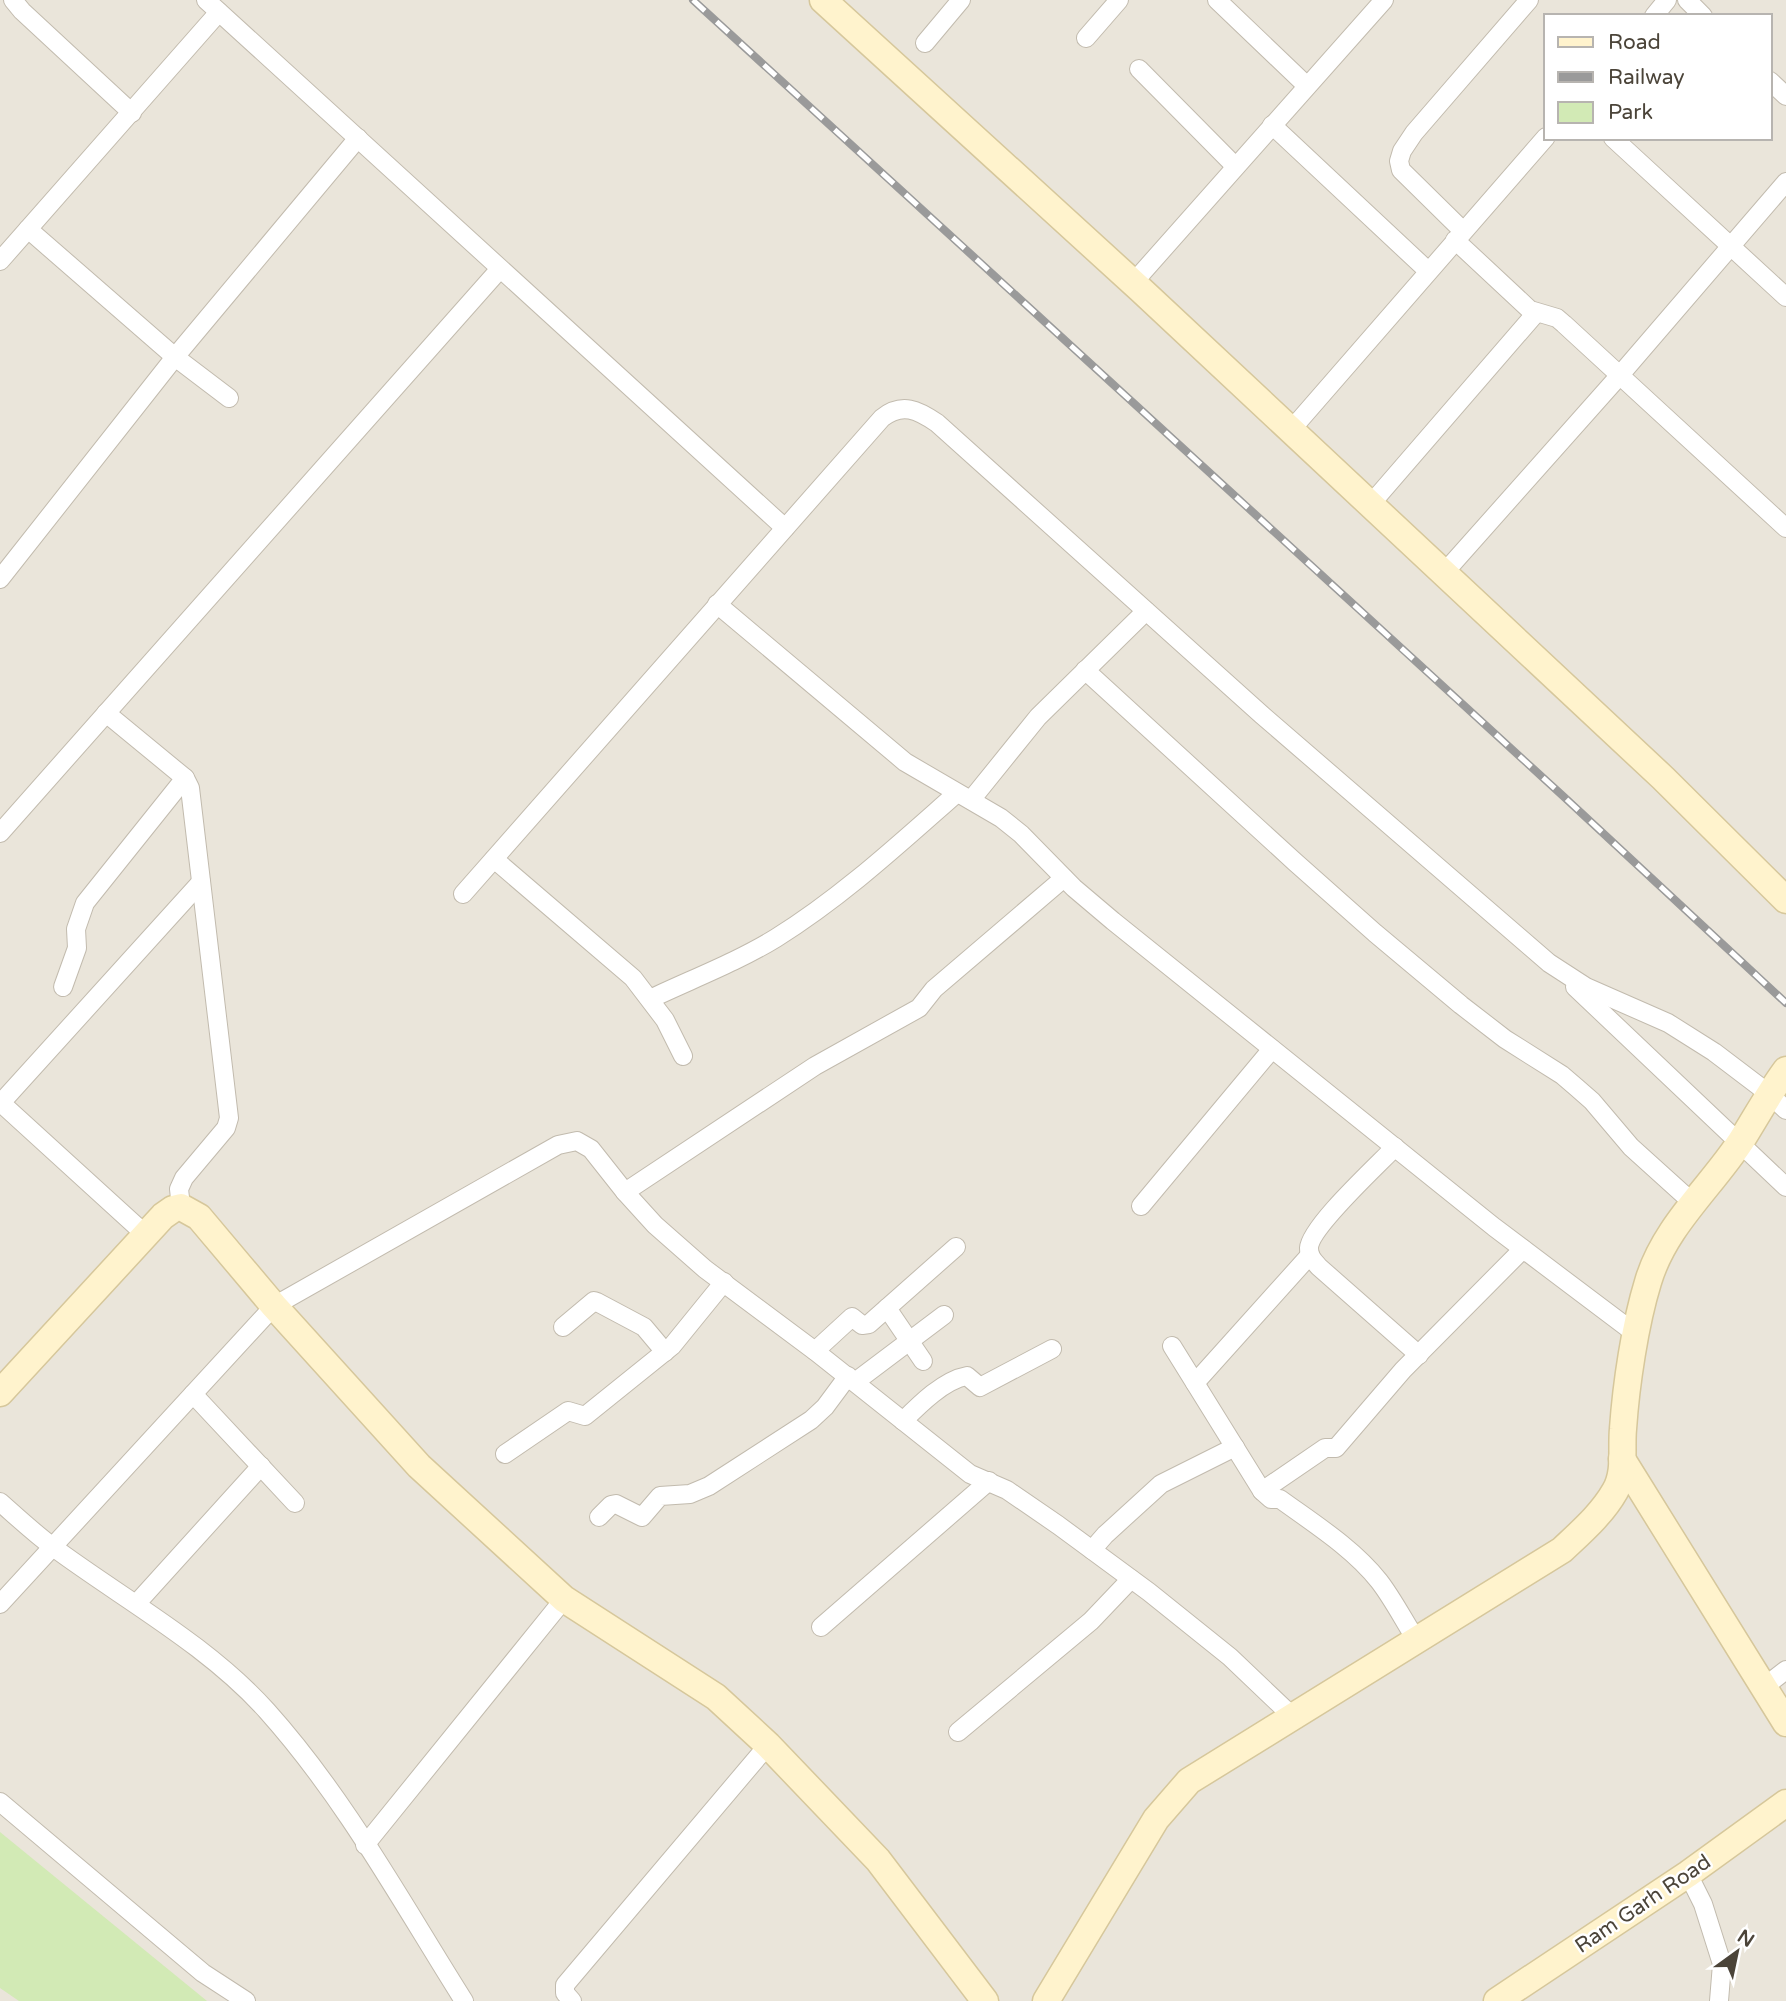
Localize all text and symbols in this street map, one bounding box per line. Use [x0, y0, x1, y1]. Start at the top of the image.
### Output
legend [1544, 14, 1772, 140]
text: Road [1608, 30, 1661, 55]
text: Railway [1608, 65, 1685, 90]
text: Park [1608, 100, 1653, 125]
street label: Ram Garh Road [1570, 1849, 1716, 1959]
north arrow [1702, 1917, 1772, 1987]
text: N [1733, 1925, 1758, 1952]

